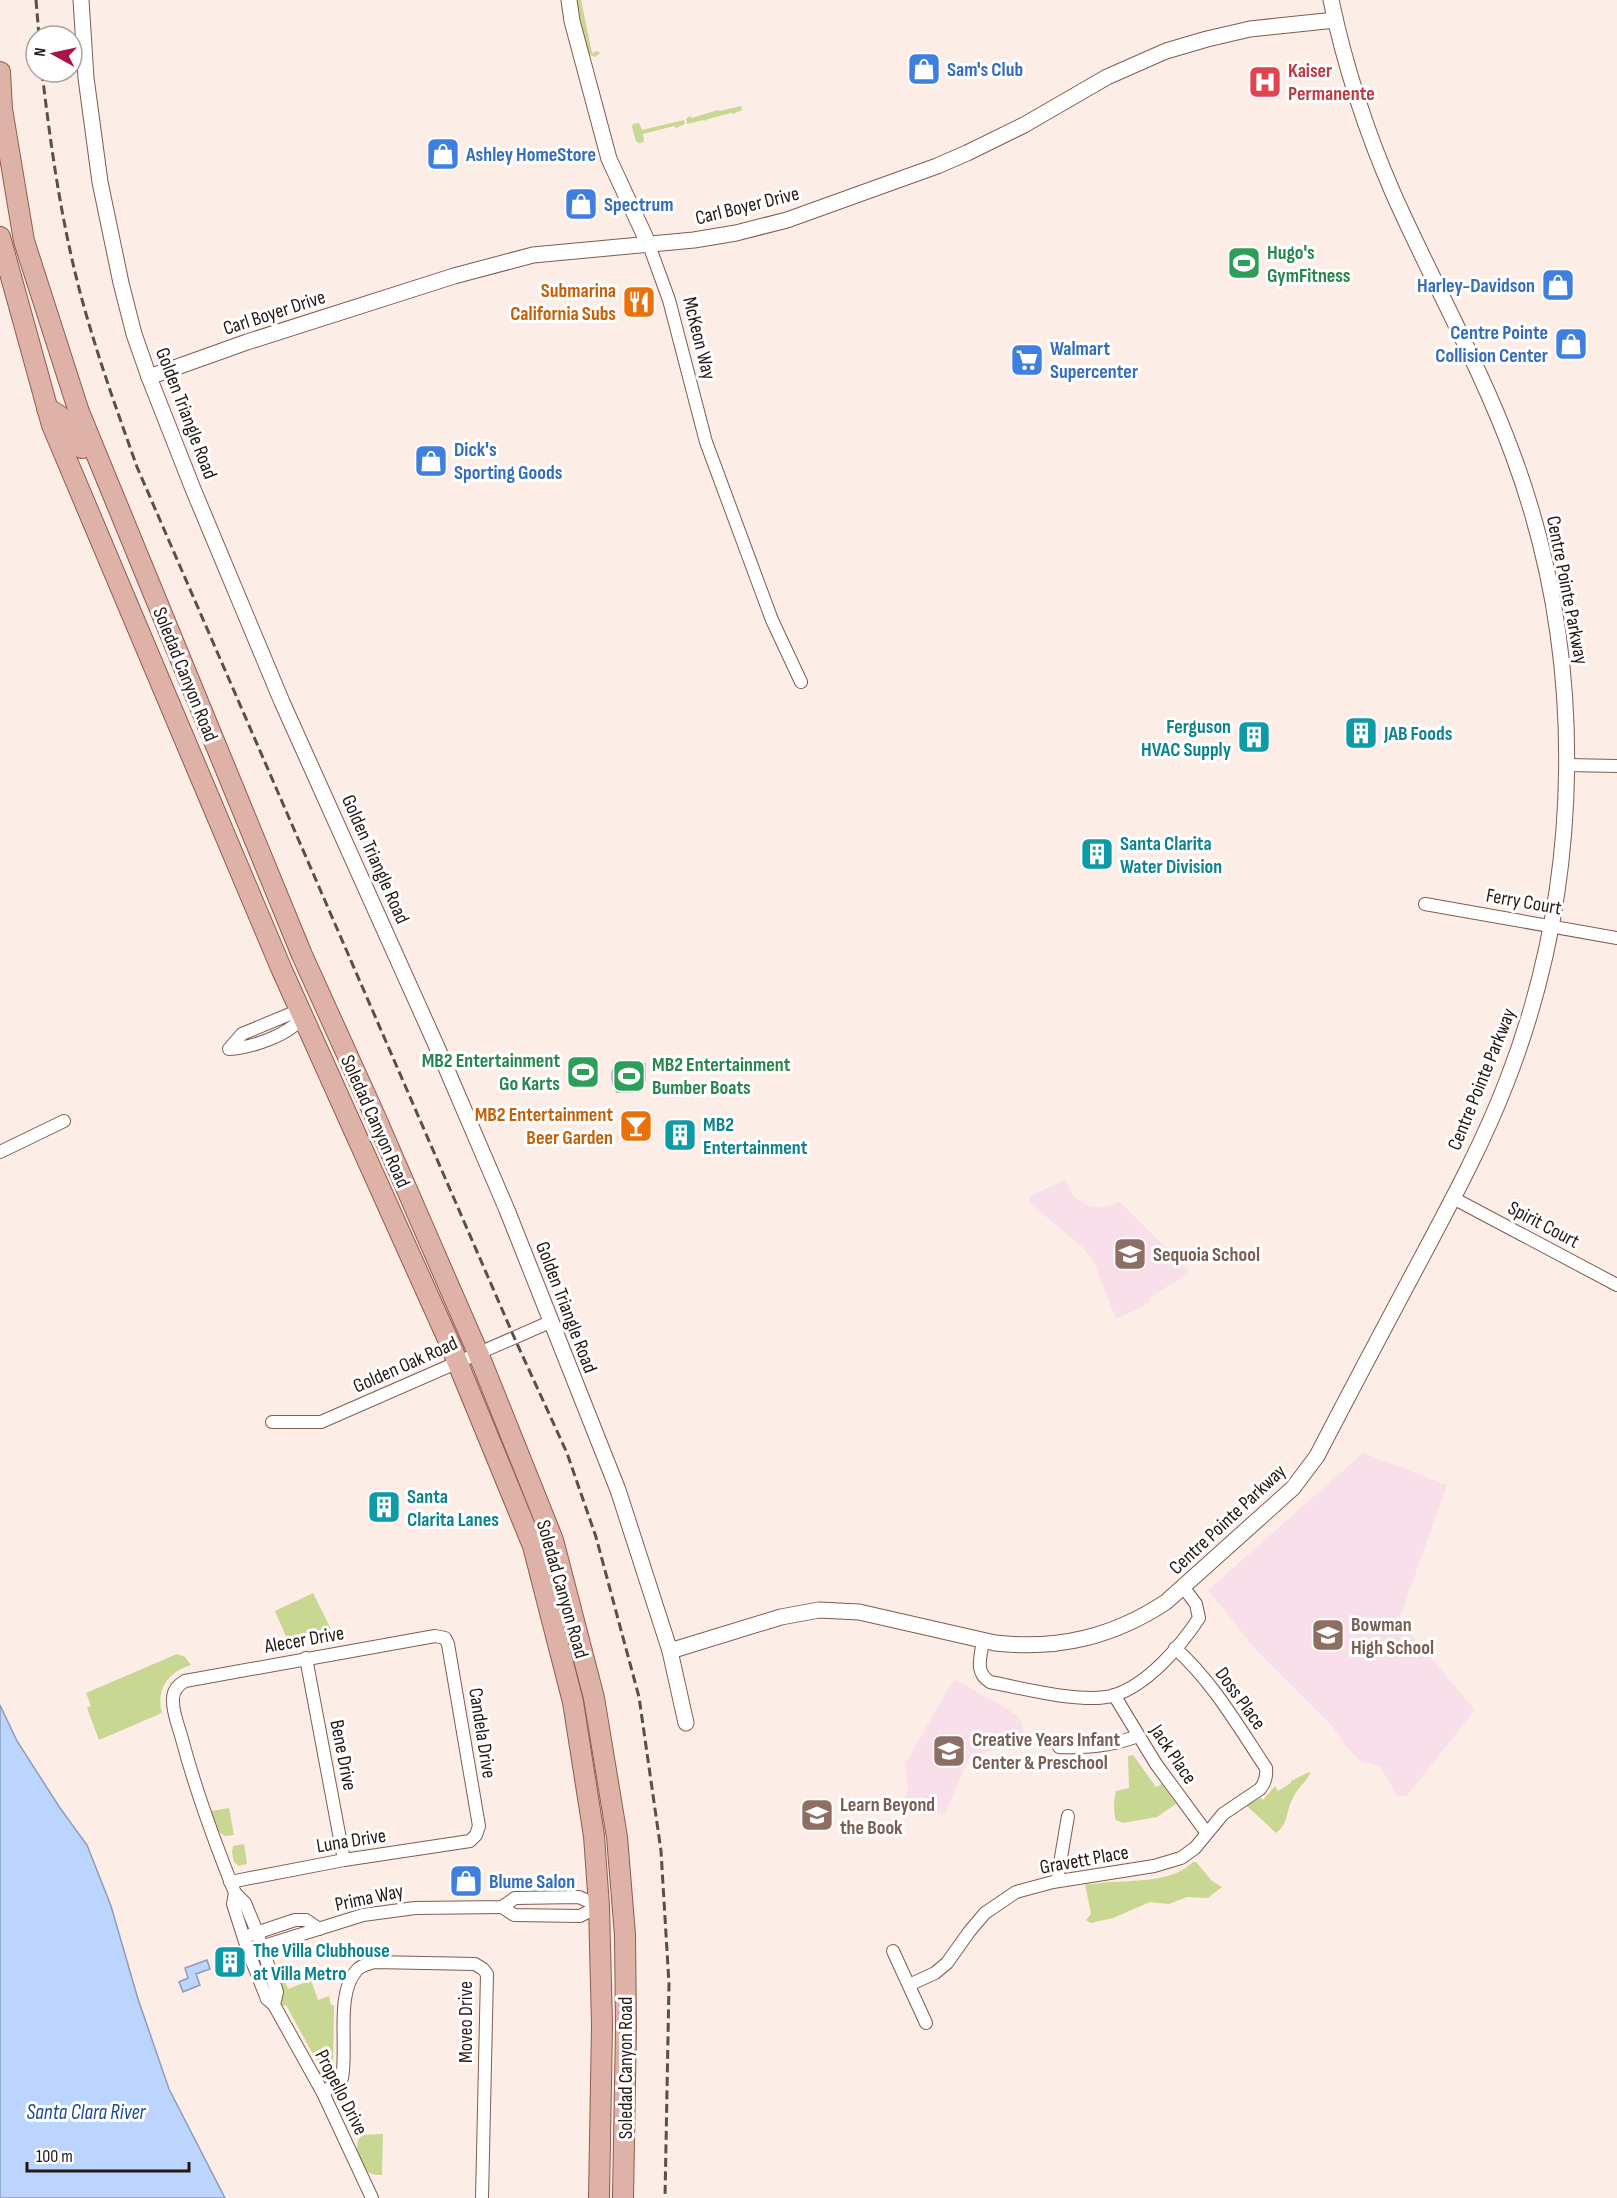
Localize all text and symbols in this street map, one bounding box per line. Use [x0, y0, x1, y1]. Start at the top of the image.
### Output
north arrow [24, 24, 84, 84]
text: N [31, 47, 51, 58]
shop icon: Sam's Club [906, 51, 942, 87]
place label: Sam's Club [947, 58, 1023, 82]
place label: Kaiser Permanente [1288, 59, 1375, 106]
hospital icon: Kaiser Permanente [1247, 64, 1283, 100]
shop icon: Ashley HomeStore [425, 136, 461, 172]
place label: Ashley HomeStore [465, 143, 596, 167]
street label: Carl Boyer Drive [693, 181, 802, 230]
shop icon: Spectrum [563, 186, 599, 222]
place label: Spectrum [604, 193, 673, 217]
place label: Hugo's GymFitness [1267, 241, 1351, 288]
sports icon: Hugo's GymFitness [1226, 245, 1262, 281]
shop icon: Harley-Davidson [1540, 267, 1576, 303]
place label: Harley-Davidson [1417, 274, 1535, 298]
place label: Submarina California Subs [510, 279, 616, 326]
restaurant icon: Submarina California Subs [621, 284, 657, 320]
street label: Carl Boyer Drive [220, 285, 329, 341]
street label: McKeon Way [677, 294, 721, 382]
place label: Centre Pointe Collision Center [1435, 321, 1548, 368]
shop icon: Centre Pointe Collision Center [1553, 326, 1589, 362]
place label: Walmart Supercenter [1050, 337, 1138, 384]
supermarket icon: Walmart Supercenter [1009, 342, 1045, 378]
street label: Golden Triangle Road [150, 344, 222, 482]
place label: Dick's Sporting Goods [454, 438, 563, 485]
shop icon: Dick's Sporting Goods [413, 443, 449, 479]
street label: Centre Pointe Parkway [1541, 514, 1593, 667]
street label: Soledad Canyon Road [147, 604, 223, 745]
place label: Ferguson HVAC Supply [1141, 715, 1232, 762]
building icon: JAB Foods [1343, 715, 1379, 751]
building icon: Ferguson HVAC Supply [1236, 719, 1272, 755]
place label: JAB Foods [1383, 722, 1453, 746]
street label: Golden Triangle Road [336, 791, 414, 928]
place label: Santa Clarita Water Division [1120, 832, 1222, 879]
building icon: Santa Clarita Water Division [1079, 836, 1115, 872]
street label: Ferry Court [1484, 884, 1563, 920]
street label: Centre Pointe Parkway [1443, 1005, 1521, 1154]
place label: MB2 Entertainment Go Karts [422, 1049, 560, 1096]
street label: Soledad Canyon Road [335, 1051, 415, 1191]
place label: MB2 Entertainment Bumber Boats [652, 1053, 791, 1100]
sports icon: MB2 Entertainment Go Karts [565, 1054, 601, 1090]
sports icon: MB2 Entertainment Bumber Boats [611, 1058, 647, 1094]
place label: MB2 Entertainment Beer Garden [475, 1103, 613, 1150]
bar icon: MB2 Entertainment Beer Garden [618, 1108, 654, 1144]
place label: MB2 Entertainment [703, 1113, 808, 1160]
building icon: MB2 Entertainment [662, 1117, 698, 1153]
street label: Spirit Court [1504, 1196, 1583, 1254]
school or university icon: Sequoia School [1112, 1236, 1148, 1272]
street label: Golden Triangle Road [530, 1238, 602, 1376]
place label: Sequoia School [1153, 1243, 1260, 1267]
street label: Golden Oak Road [350, 1331, 461, 1399]
street label: Centre Pointe Parkway [1164, 1459, 1291, 1580]
place label: Santa Clarita Lanes [407, 1485, 499, 1532]
building icon: Santa Clarita Lanes [366, 1489, 402, 1525]
street label: Soledad Canyon Road [531, 1517, 593, 1661]
place label: Bowman High School [1351, 1613, 1434, 1660]
school or university icon: Bowman High School [1310, 1617, 1346, 1653]
street label: Alecer Drive [262, 1621, 346, 1659]
street label: Doss Place [1210, 1663, 1271, 1734]
street label: Candela Drive [463, 1686, 501, 1780]
street label: Bene Drive [324, 1718, 362, 1793]
street label: Jack Place [1144, 1719, 1202, 1789]
place label: Creative Years Infant Center & Preschool [972, 1728, 1121, 1775]
school or university icon: Creative Years Infant Center & Preschool [931, 1733, 967, 1769]
place label: Learn Beyond the Book [840, 1793, 935, 1840]
school or university icon: Learn Beyond the Book [799, 1797, 835, 1833]
street label: Luna Drive [315, 1824, 388, 1858]
street label: Gravett Place [1038, 1840, 1130, 1880]
shop icon: Blume Salon [448, 1863, 484, 1899]
place label: Blume Salon [489, 1870, 575, 1894]
street label: Prima Way [333, 1879, 406, 1917]
place label: The Villa Clubhouse at Villa Metro [253, 1939, 390, 1986]
building icon: The Villa Clubhouse at Villa Metro [212, 1944, 248, 1980]
street label: Moveo Drive [454, 1981, 478, 2063]
street label: Soledad Canyon Road [614, 1997, 638, 2139]
street label: Propello Drive [309, 2046, 373, 2139]
water label: Santa Clara River [26, 2100, 147, 2125]
scale bar [27, 2135, 189, 2173]
text: 100 m [36, 2146, 73, 2167]

